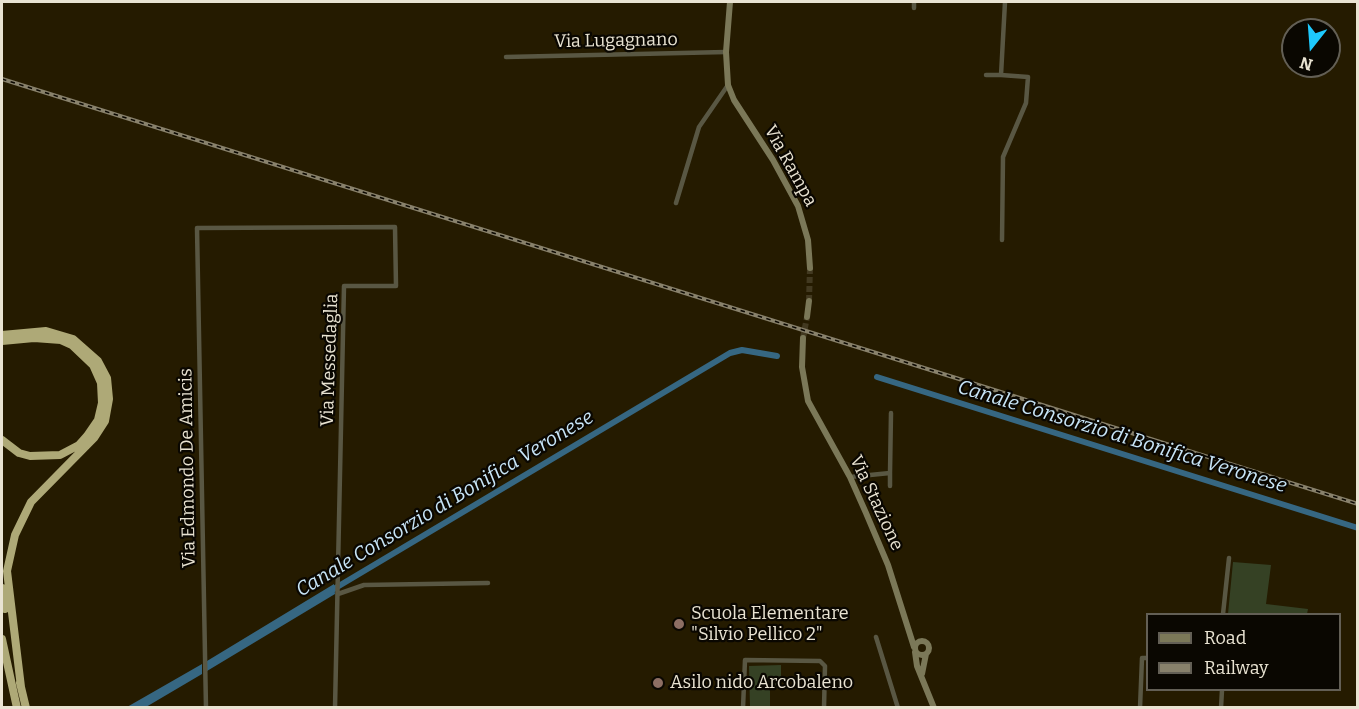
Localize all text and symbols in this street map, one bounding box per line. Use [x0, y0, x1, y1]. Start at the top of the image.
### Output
north arrow [1281, 18, 1341, 78]
street label: Via Lugagnano [554, 29, 678, 53]
text: N [1297, 53, 1315, 75]
street label: Via Rampa [759, 122, 821, 210]
street label: Via Messedaglia [317, 293, 343, 427]
street label: Via Edmondo De Amicis [175, 368, 201, 568]
water label: Canale Consorzio di Bonifica Veronese [955, 375, 1289, 499]
water label: Canale Consorzio di Bonifica Veronese [292, 405, 598, 603]
street label: Via Stazione [845, 452, 907, 554]
place label: Scuola Elementare "Silvio Pellico 2" [691, 603, 849, 646]
legend [1146, 613, 1341, 691]
marker: Scuola Elementare "Silvio Pellico 2" [672, 617, 686, 631]
text: Road [1204, 627, 1246, 649]
text: Railway [1204, 657, 1268, 679]
place label: Asilo nido Arcobaleno [670, 672, 853, 694]
marker: Asilo nido Arcobaleno [651, 676, 665, 690]

